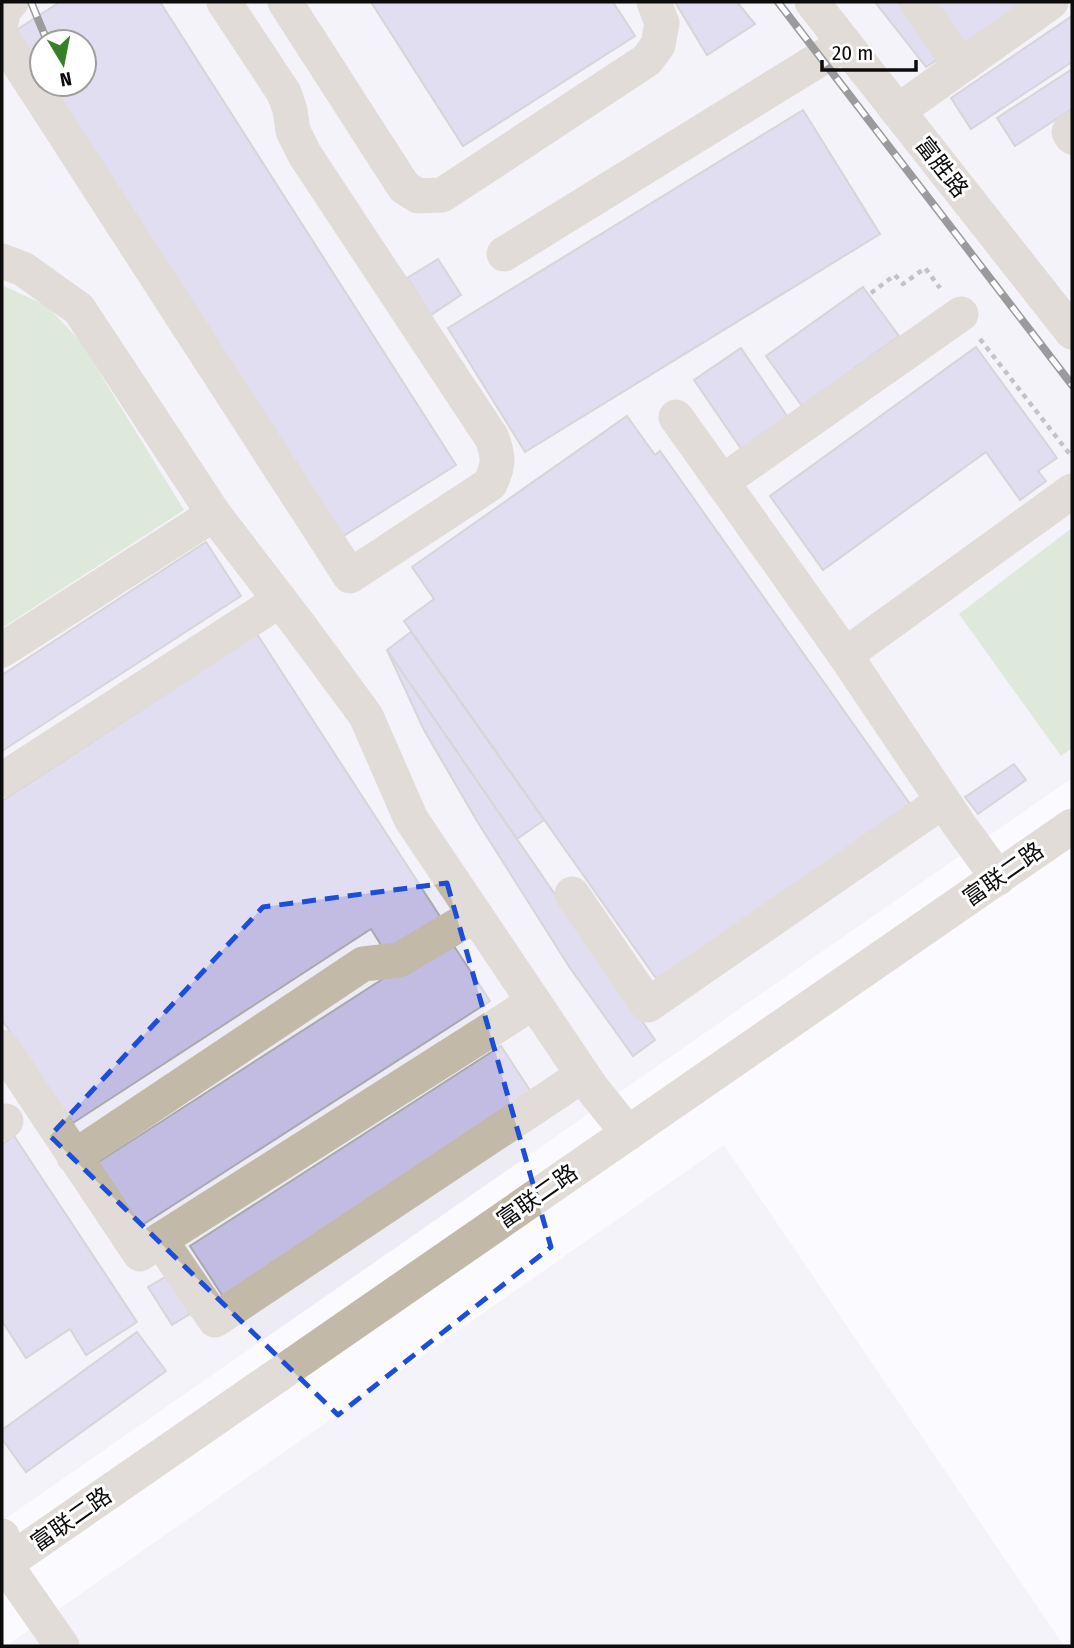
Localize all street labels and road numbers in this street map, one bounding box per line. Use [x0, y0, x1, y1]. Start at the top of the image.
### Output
street label: 富胜路 [910, 131, 974, 203]
street label: 富联二路 [957, 836, 1049, 912]
street label: 富联二路 [491, 1158, 583, 1234]
street label: 富联二路 [25, 1481, 117, 1557]

